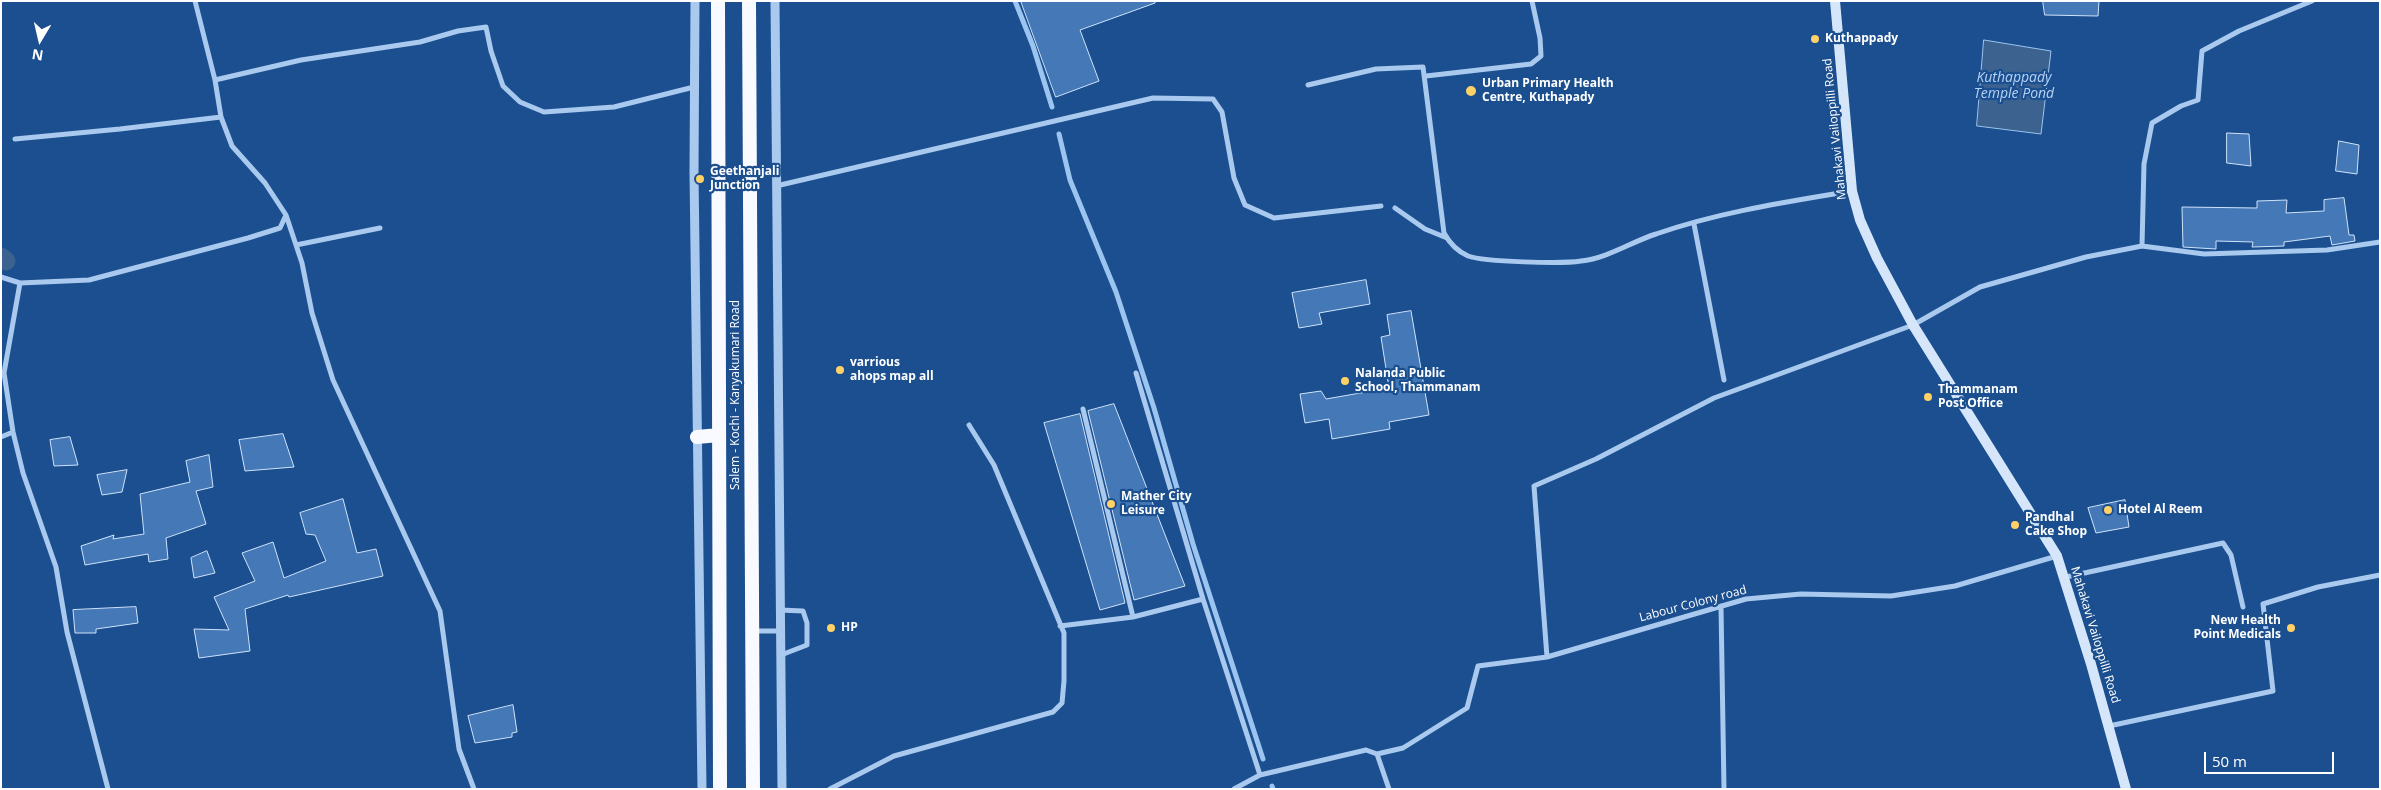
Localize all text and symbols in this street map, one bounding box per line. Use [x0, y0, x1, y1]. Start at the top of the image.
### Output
north arrow [15, 15, 65, 65]
place label: Kuthappady [1825, 32, 1898, 46]
marker: Kuthappady [1809, 33, 1821, 45]
text: N [30, 45, 45, 66]
street label: Mahakavi Vailoppilli Road [1820, 58, 1850, 200]
water label: Kuthappady Temple Pond [1974, 70, 2054, 102]
place label: Urban Primary Health Centre, Kuthapady [1482, 77, 1614, 105]
marker: Urban Primary Health Centre, Kuthapady [1464, 84, 1478, 98]
place label: Geethanjali Junction [710, 165, 779, 193]
marker: Geethanjali Junction [694, 173, 706, 185]
street label: Salem - Kochi - Kanyakumari Road [729, 300, 743, 490]
place label: varrious ahops map all [850, 356, 934, 384]
marker: varrious ahops map all [834, 364, 846, 376]
place label: Nalanda Public School, Thammanam [1355, 367, 1481, 395]
marker: Nalanda Public School, Thammanam [1339, 375, 1351, 387]
place label: Thammanam Post Office [1938, 383, 2018, 411]
marker: Thammanam Post Office [1922, 391, 1934, 403]
place label: Mather City Leisure [1121, 490, 1192, 518]
marker: Mather City Leisure [1105, 498, 1117, 510]
place label: Hotel Al Reem [2118, 503, 2203, 517]
marker: Hotel Al Reem [2102, 504, 2114, 516]
place label: Pandhal Cake Shop [2025, 511, 2087, 539]
marker: Pandhal Cake Shop [2009, 519, 2021, 531]
street label: Mahakavi Vailoppilli Road [2067, 565, 2123, 705]
street label: Labour Colony road [1638, 583, 1748, 625]
place label: New Health Point Medicals [2193, 614, 2281, 642]
place label: HP [841, 621, 858, 635]
marker: HP [825, 622, 837, 634]
marker: New Health Point Medicals [2285, 622, 2297, 634]
scale bar [2206, 742, 2336, 774]
text: 50 m [2212, 751, 2247, 771]

